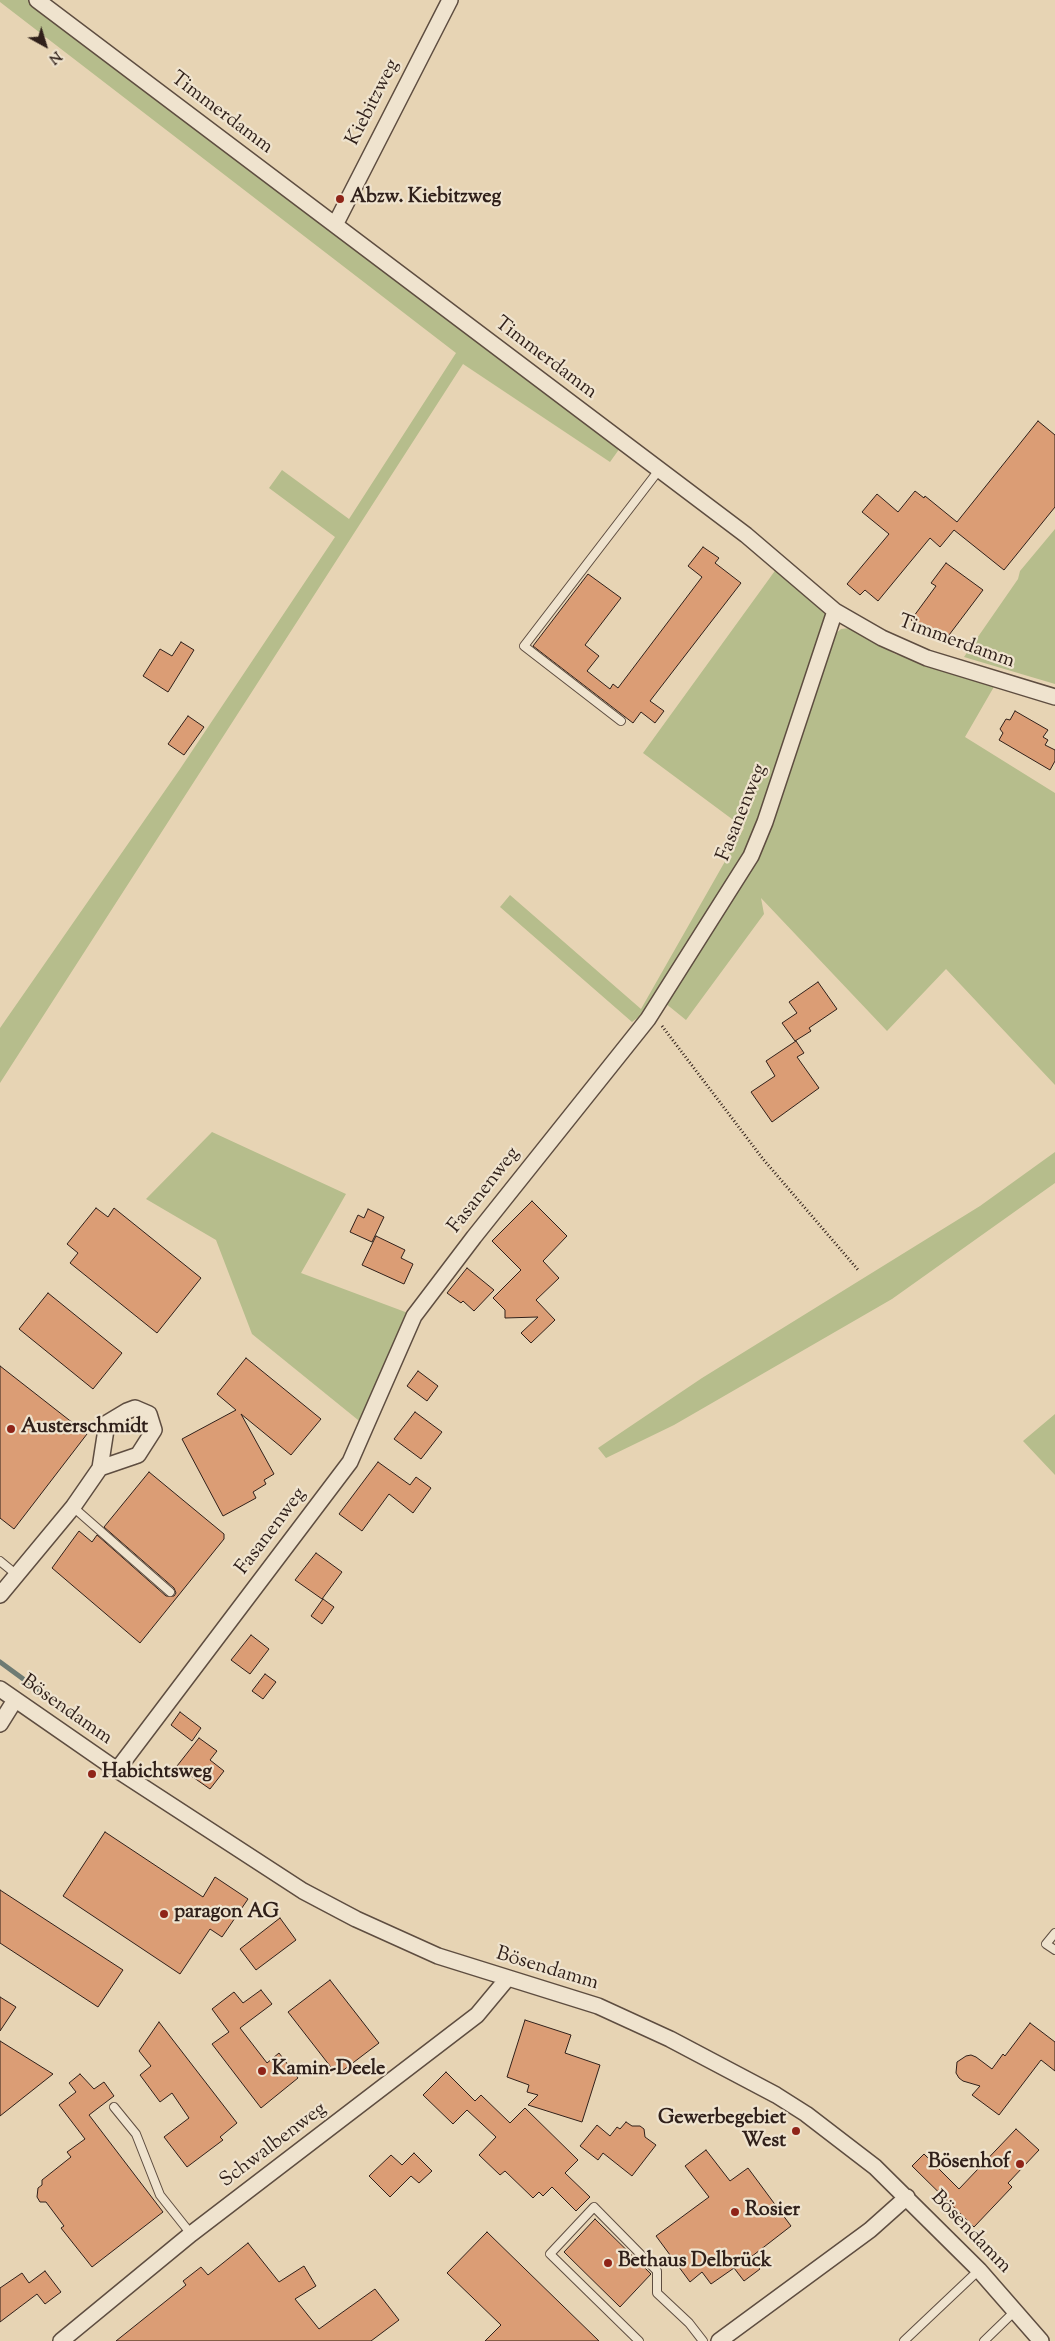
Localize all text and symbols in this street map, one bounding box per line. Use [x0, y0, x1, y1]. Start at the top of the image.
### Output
north arrow [20, 20, 70, 70]
text: N [44, 45, 65, 68]
street label: Kiebitzweg [342, 56, 406, 150]
street label: Timmerdamm [165, 68, 277, 160]
place label: Abzw. Kiebitzweg [350, 187, 501, 211]
marker: Abzw. Kiebitzweg [334, 193, 346, 205]
street label: Timmerdamm [489, 313, 601, 405]
street label: Timmerdamm [895, 611, 1017, 675]
street label: Fasanenweg [713, 761, 773, 865]
street label: Fasanenweg [444, 1143, 526, 1239]
place label: Austerschmidt [21, 1417, 148, 1441]
marker: Austerschmidt [5, 1423, 17, 1435]
street label: Fasanenweg [232, 1484, 312, 1580]
street label: Bösendamm [16, 1671, 116, 1751]
place label: Habichtsweg [102, 1762, 212, 1786]
marker: Habichtsweg [86, 1768, 98, 1780]
place label: paragon AG [174, 1902, 279, 1926]
marker: paragon AG [158, 1908, 170, 1920]
street label: Bösendamm [493, 1943, 601, 1997]
place label: Kamin-Deele [272, 2059, 385, 2083]
marker: Kamin-Deele [256, 2065, 268, 2077]
street label: Schwalbenweg [216, 2098, 332, 2194]
place label: Gewerbegebiet West [658, 2108, 786, 2155]
marker: Gewerbegebiet West [790, 2125, 802, 2137]
place label: Bösenhof [928, 2152, 1010, 2176]
marker: Bösenhof [1014, 2158, 1026, 2170]
street label: Bösendamm [925, 2187, 1015, 2279]
place label: Rosier [745, 2200, 800, 2224]
marker: Rosier [729, 2206, 741, 2218]
place label: Bethaus Delbrück [618, 2251, 772, 2275]
marker: Bethaus Delbrück [602, 2257, 614, 2269]

